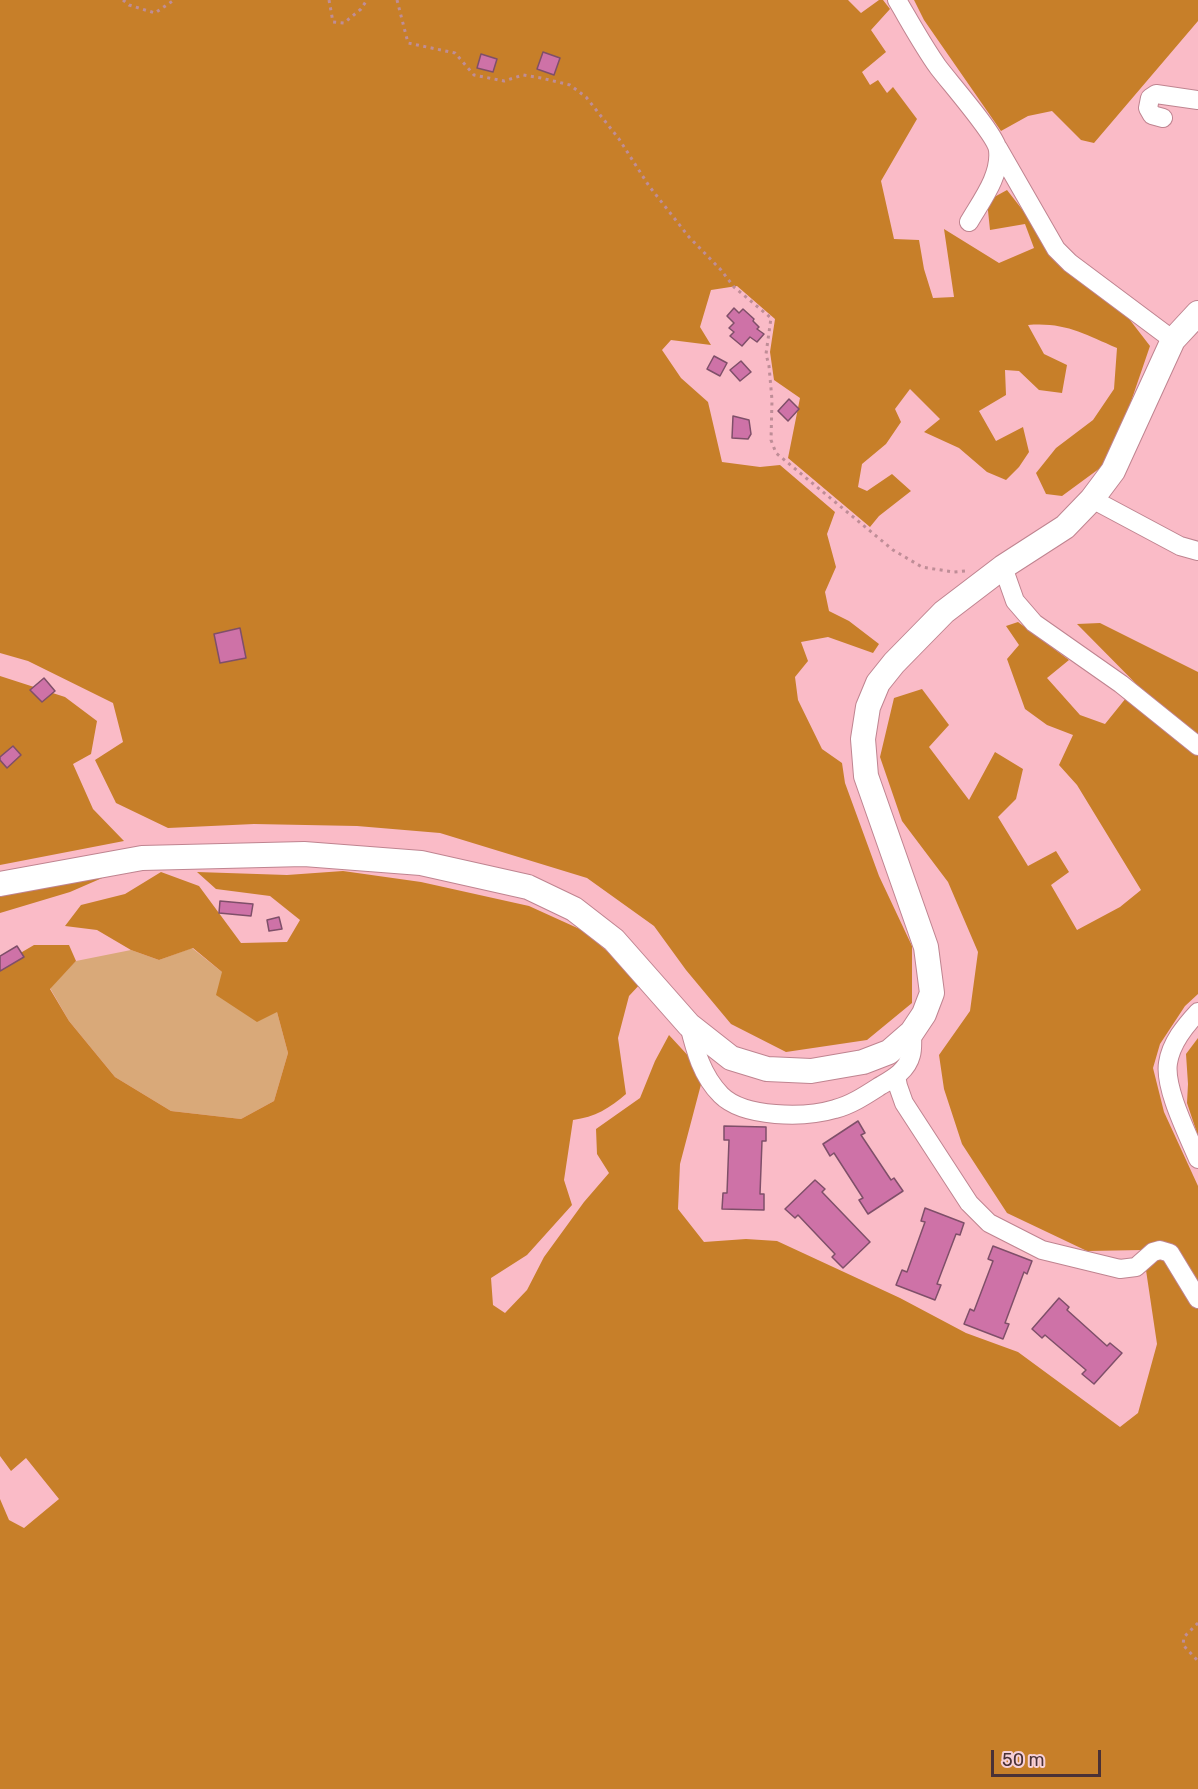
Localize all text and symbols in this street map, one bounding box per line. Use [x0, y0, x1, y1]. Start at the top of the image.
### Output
scale bar [994, 1738, 1104, 1776]
text: 50 m [1002, 1749, 1045, 1771]

